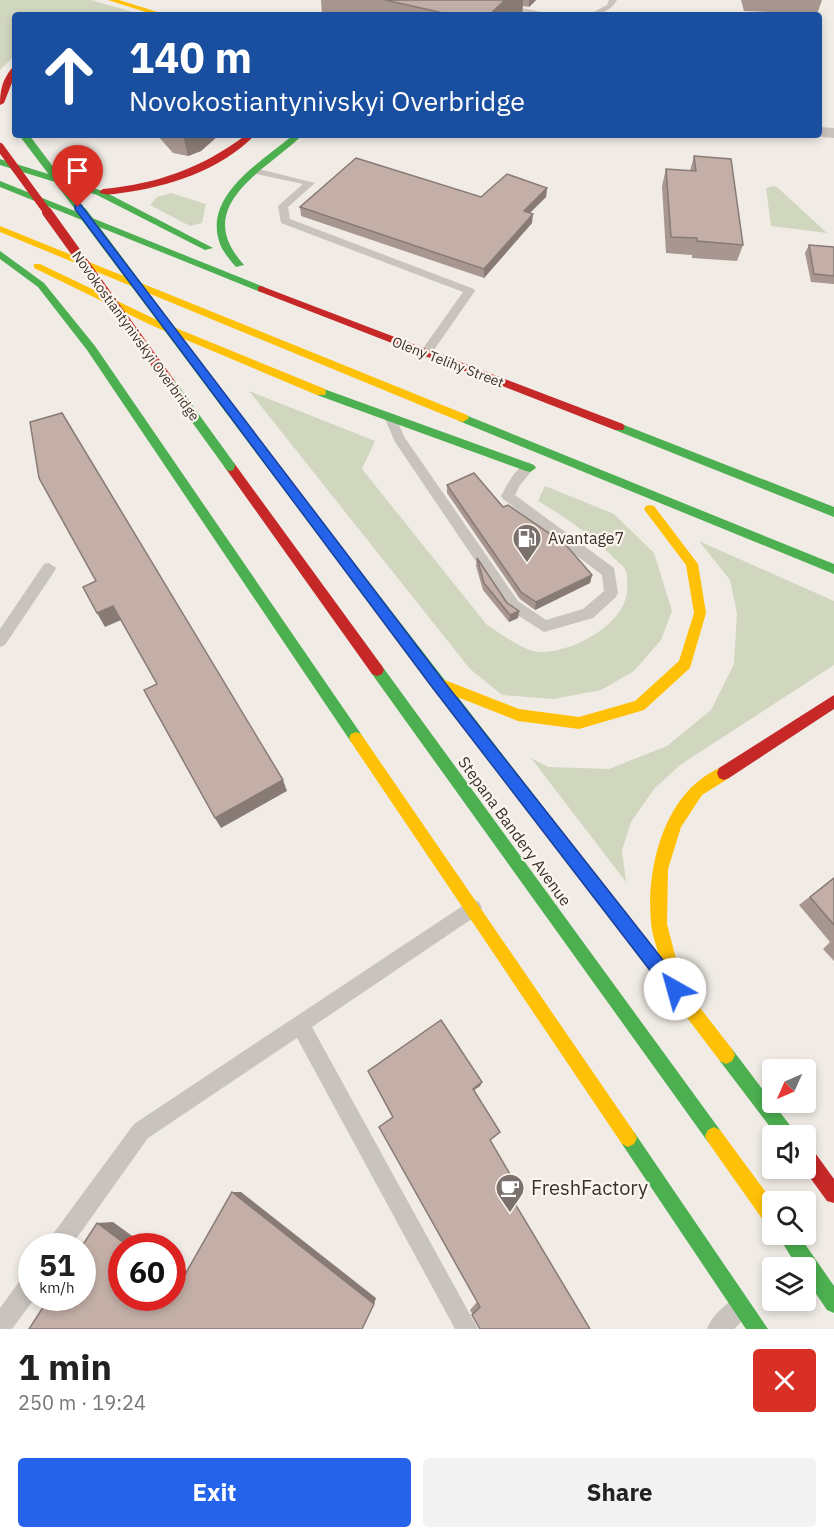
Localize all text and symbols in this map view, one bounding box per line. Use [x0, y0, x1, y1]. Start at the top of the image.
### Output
text: 140 m [129, 30, 252, 85]
icon: ahead [30, 36, 108, 114]
text: Novokostiantynivskyi Overbridge [129, 83, 525, 118]
pin [52, 145, 103, 207]
icon: arrive [61, 154, 94, 187]
street label: Novokostiantynivskyi Overbridge [68, 248, 204, 425]
street label: Oleny Telihy Street [390, 332, 506, 392]
fuel station icon: Avantage7 [511, 522, 543, 564]
place label: Avantage7 [548, 528, 624, 548]
street label: Stepana Bandery Avenue [454, 752, 576, 910]
position arrow [643, 957, 707, 1021]
north arrow [762, 1059, 816, 1113]
map controls [762, 1059, 816, 1311]
button: sound [762, 1125, 816, 1179]
cafe icon: FreshFactory [494, 1172, 526, 1214]
place label: FreshFactory [531, 1174, 648, 1201]
button: search [762, 1191, 816, 1245]
speed limit sign: 60 [108, 1233, 186, 1311]
text: 51 [39, 1245, 75, 1284]
button: layers [762, 1257, 816, 1311]
text: km/h [39, 1278, 75, 1297]
text: 1 min [18, 1343, 112, 1390]
button: close [753, 1349, 816, 1412]
text: 250 m · 19:24 [18, 1389, 146, 1416]
button: Exit [18, 1458, 411, 1527]
button: Share [423, 1458, 816, 1527]

